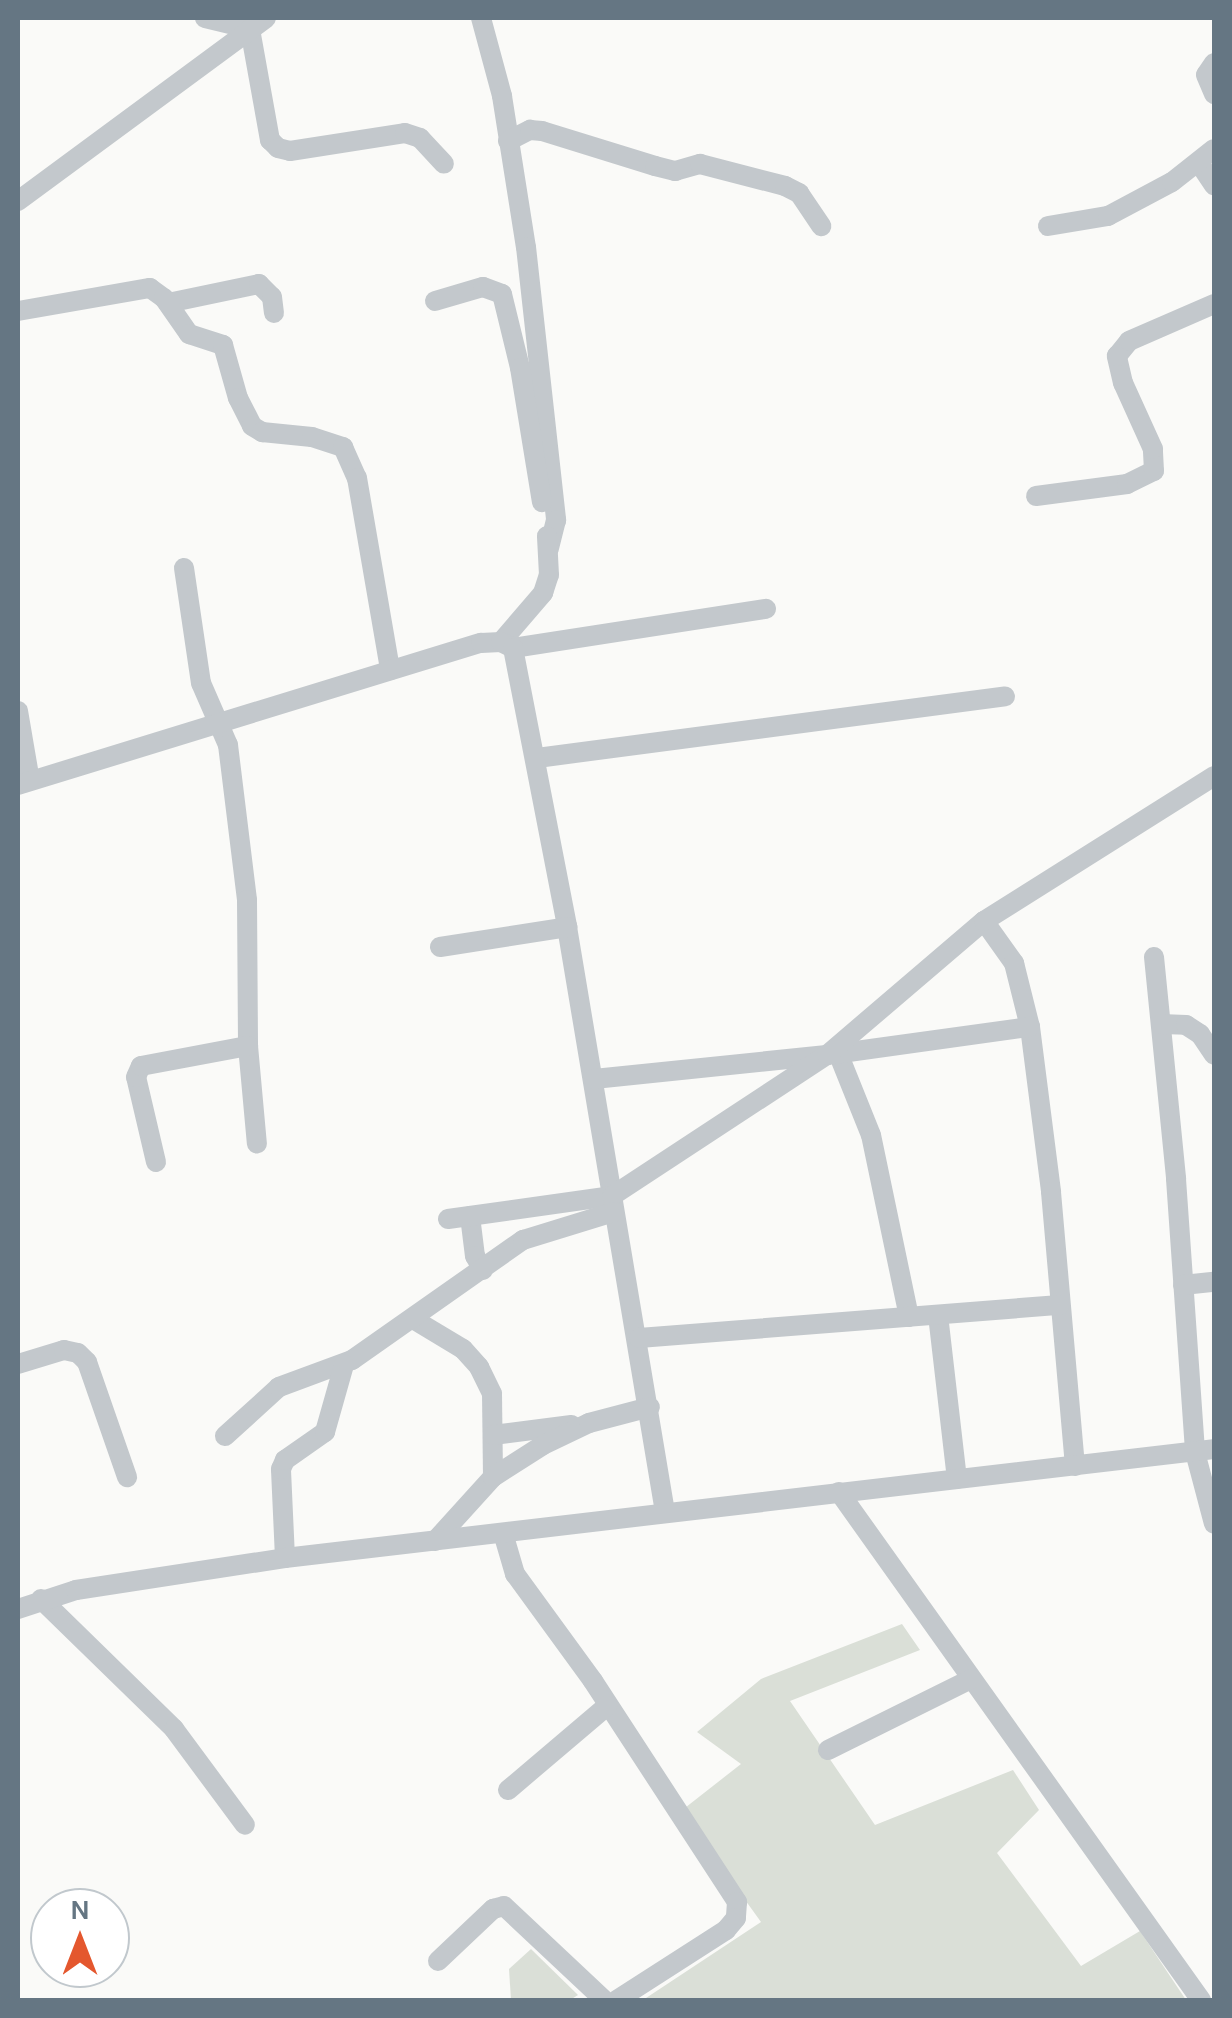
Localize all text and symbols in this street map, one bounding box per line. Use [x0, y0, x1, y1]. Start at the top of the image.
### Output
north arrow [30, 1888, 130, 1988]
text: N [70, 1893, 90, 1926]

